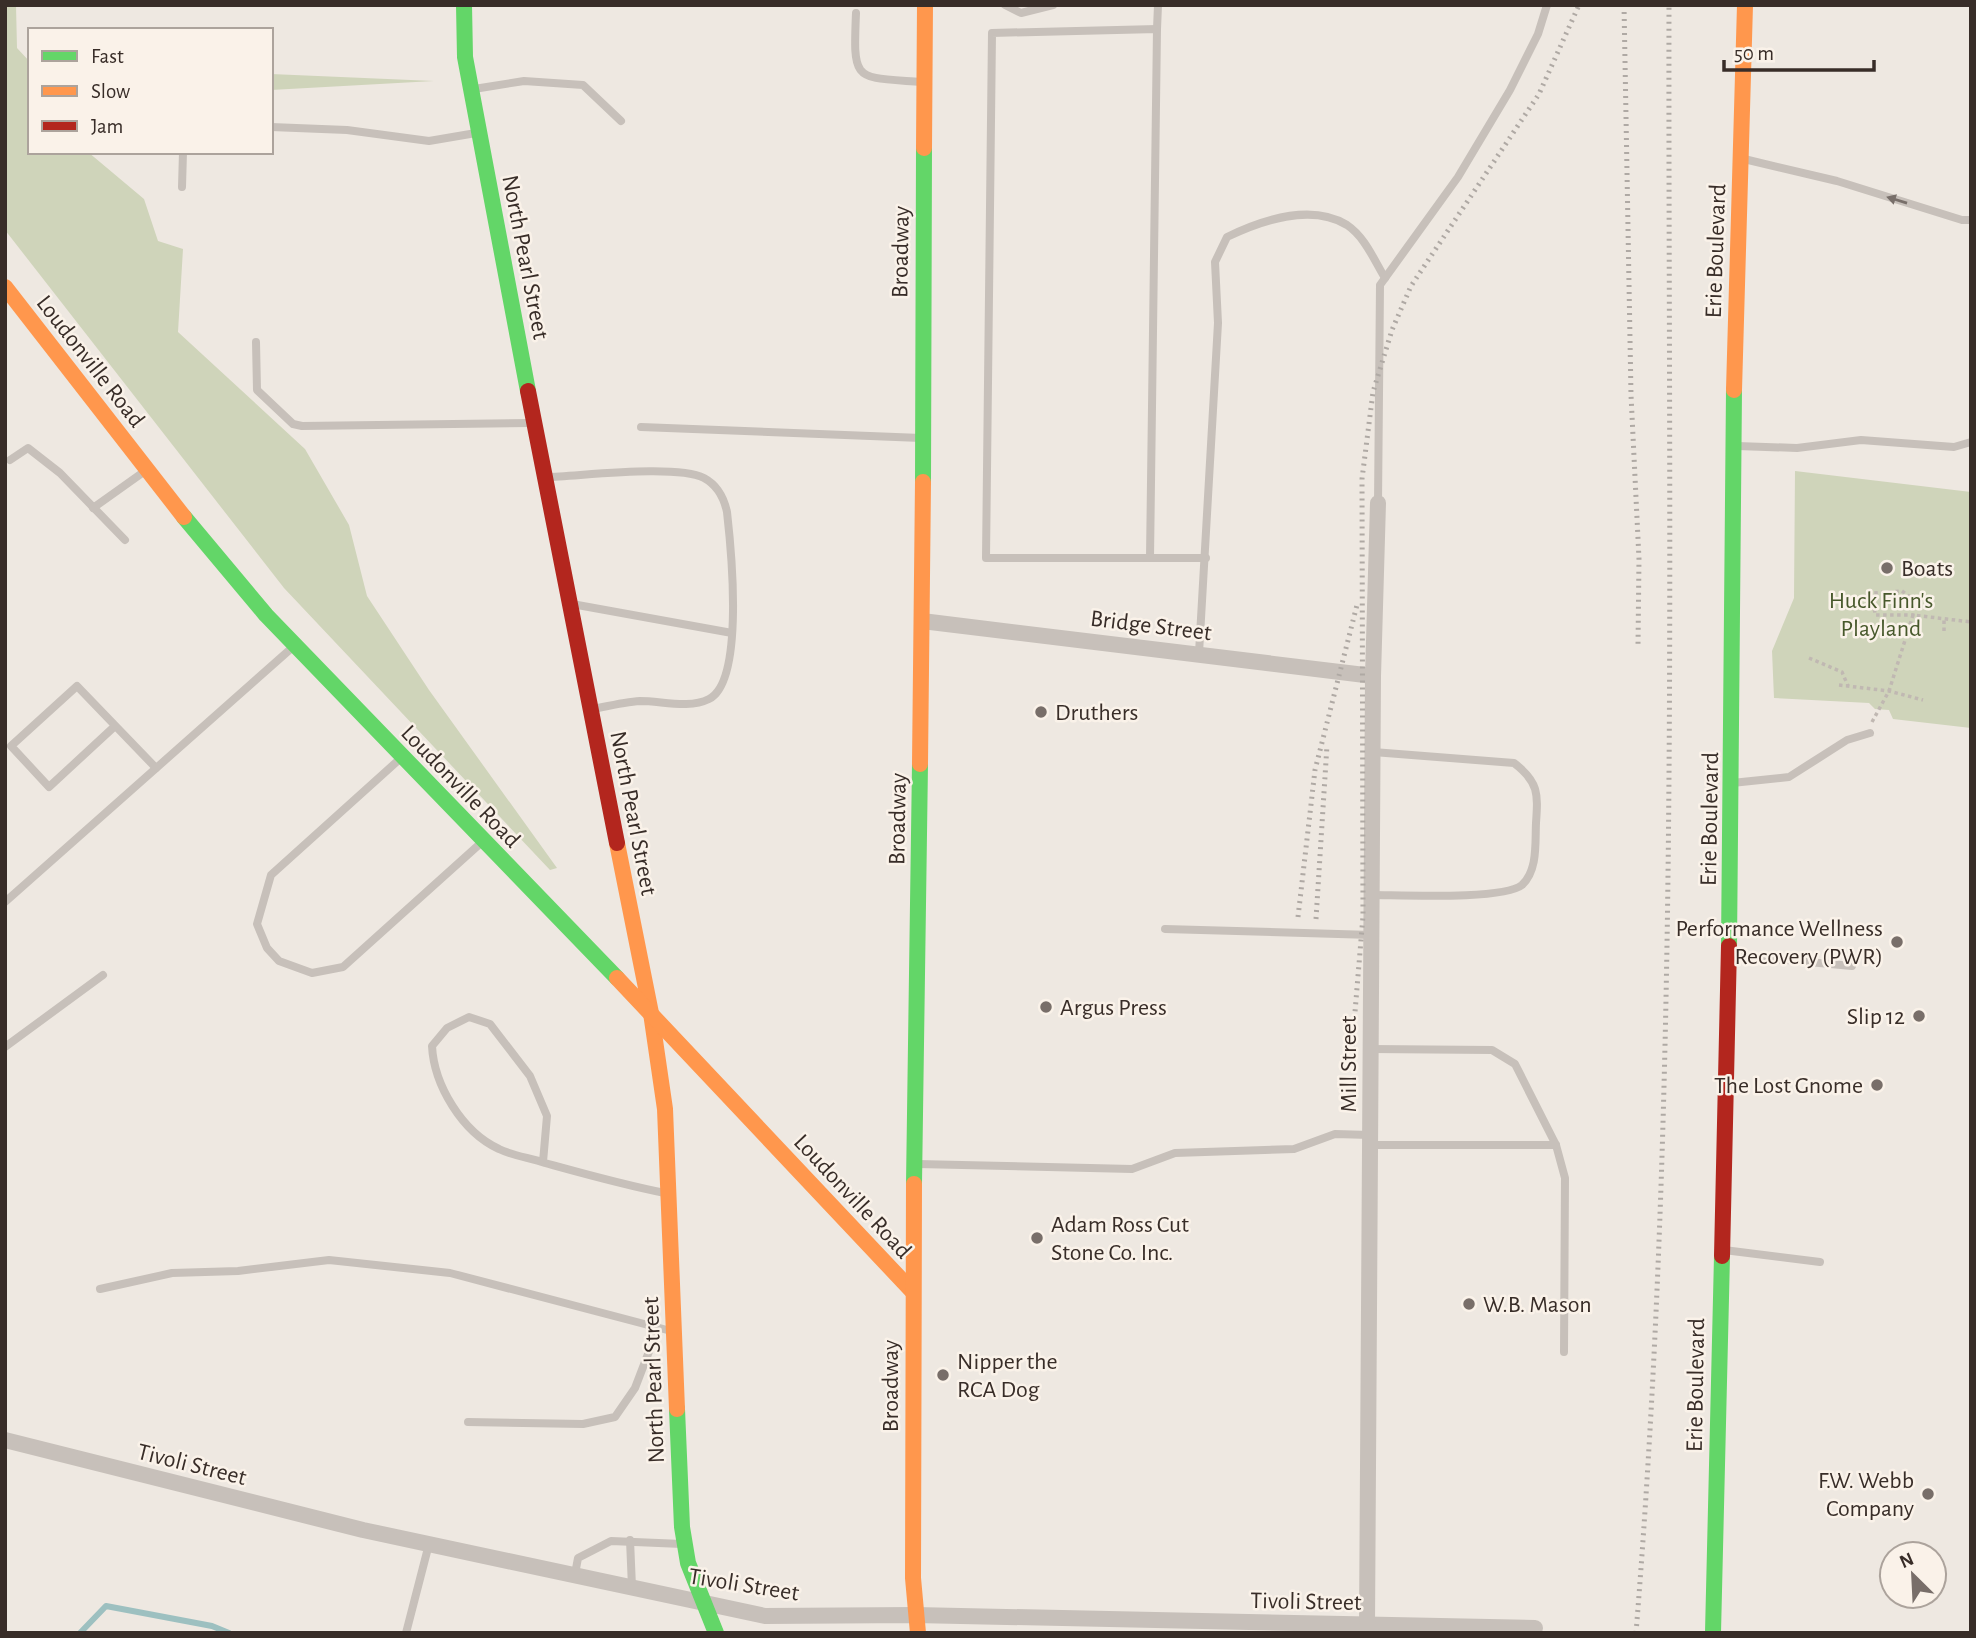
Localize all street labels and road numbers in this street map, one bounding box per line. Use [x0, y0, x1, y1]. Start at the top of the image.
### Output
street label: North Pearl Street [497, 173, 553, 342]
street label: Erie Boulevard [1702, 183, 1730, 319]
street label: Broadway [888, 206, 914, 298]
street label: Loudonville Road [31, 291, 149, 432]
street label: Bridge Street [1089, 607, 1213, 645]
street label: Loudonville Road [396, 721, 525, 853]
street label: North Pearl Street [605, 729, 661, 898]
street label: Erie Boulevard [1697, 752, 1723, 886]
street label: Broadway [885, 773, 911, 865]
street label: Mill Street [1337, 1015, 1361, 1113]
street label: Loudonville Road [789, 1130, 916, 1263]
street label: North Pearl Street [639, 1296, 669, 1464]
street label: Erie Boulevard [1683, 1318, 1709, 1452]
street label: Broadway [879, 1340, 903, 1432]
street label: Tivoli Street [135, 1440, 249, 1490]
street label: Tivoli Street [687, 1564, 801, 1606]
street label: Tivoli Street [1250, 1589, 1362, 1615]

